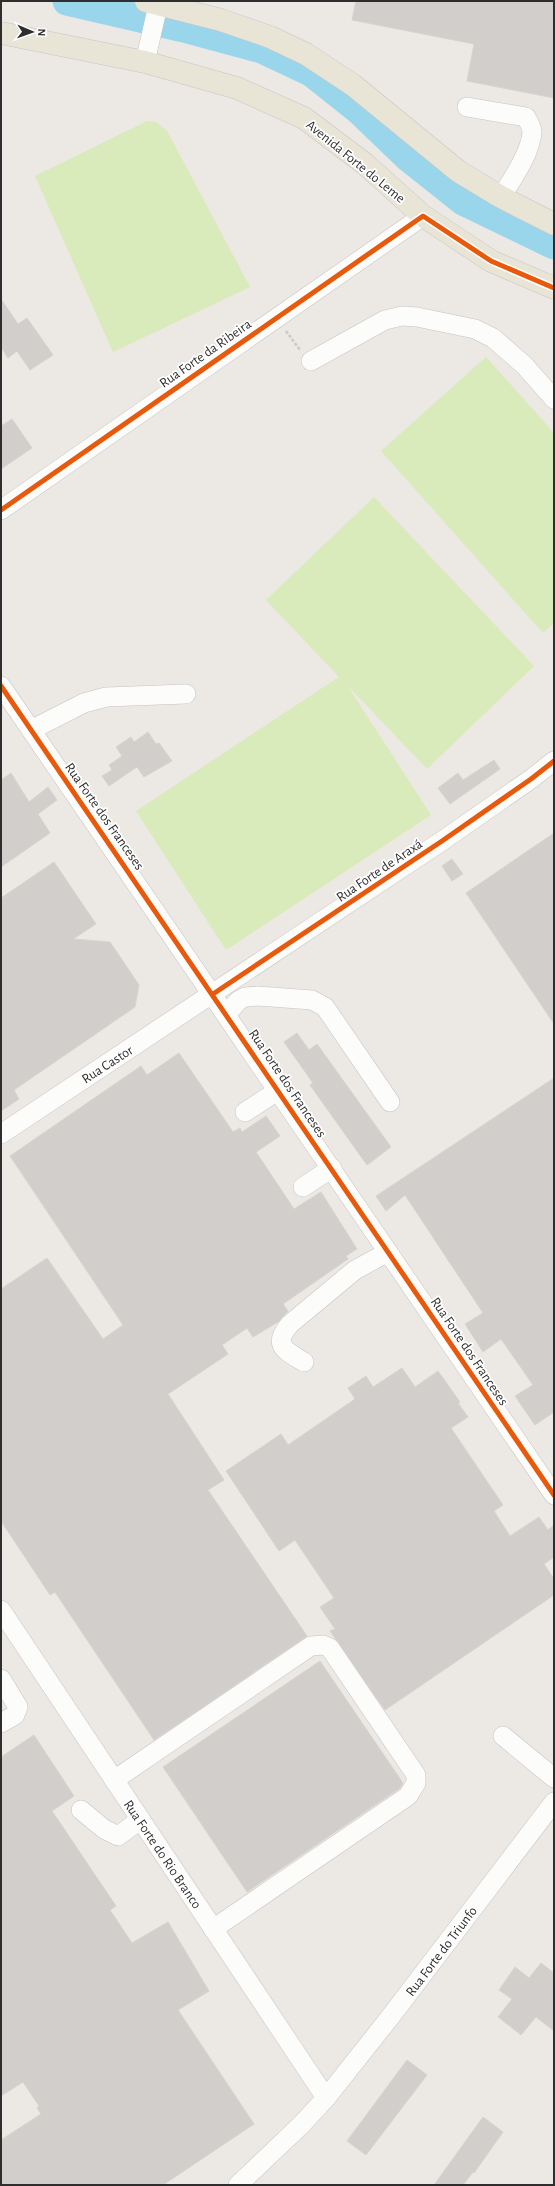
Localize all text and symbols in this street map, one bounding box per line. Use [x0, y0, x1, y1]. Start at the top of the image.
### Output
north arrow [12, 12, 52, 52]
text: N [36, 28, 47, 36]
street label: Avenida Forte do Leme [303, 118, 407, 206]
street label: Rua Forte da Ribeira [157, 317, 254, 391]
street label: Rua Forte dos Franceses [62, 761, 146, 873]
street label: Rua Forte de Araxá [334, 837, 426, 905]
street label: Rua Forte dos Franceses [246, 1027, 328, 1140]
street label: Rua Castor [79, 1043, 136, 1086]
street label: Rua Forte dos Franceses [428, 1295, 510, 1408]
street label: Rua Forte do Rio Branco [121, 1798, 204, 1911]
street label: Rua Forte do Triunfo [404, 1904, 480, 1999]

